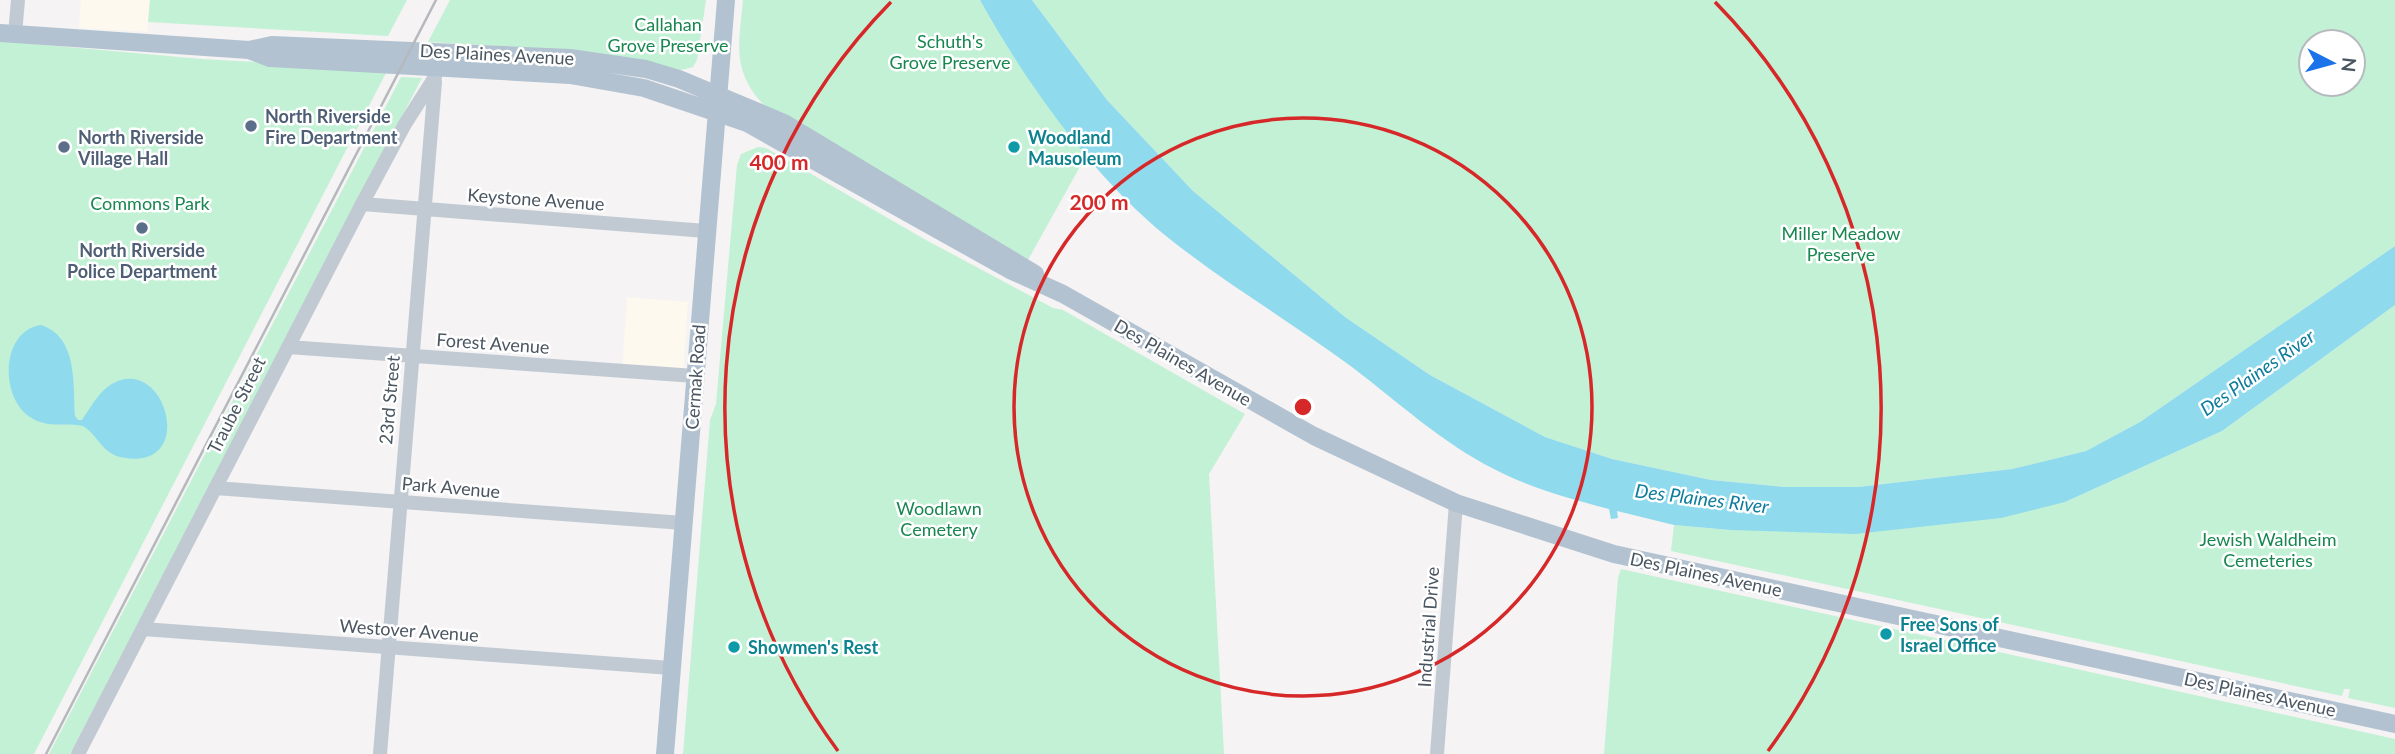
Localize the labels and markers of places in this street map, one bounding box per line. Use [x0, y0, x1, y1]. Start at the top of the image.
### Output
place label: North Riverside Fire Department [265, 105, 398, 148]
marker: North Riverside Fire Department [243, 118, 259, 134]
place label: North Riverside Village Hall [77, 126, 204, 169]
place label: Woodland Mausoleum [1028, 126, 1122, 169]
marker: North Riverside Village Hall [56, 139, 72, 155]
marker: Woodland Mausoleum [1006, 139, 1022, 155]
marker: North Riverside Police Department [134, 220, 150, 236]
place label: North Riverside Police Department [67, 239, 217, 282]
centre of rings [1291, 395, 1315, 419]
place label: Free Sons of Israel Office [1900, 613, 1999, 656]
marker: Free Sons of Israel Office [1878, 626, 1894, 642]
place label: Showmen's Rest [748, 636, 878, 658]
marker: Showmen's Rest [726, 639, 742, 655]

